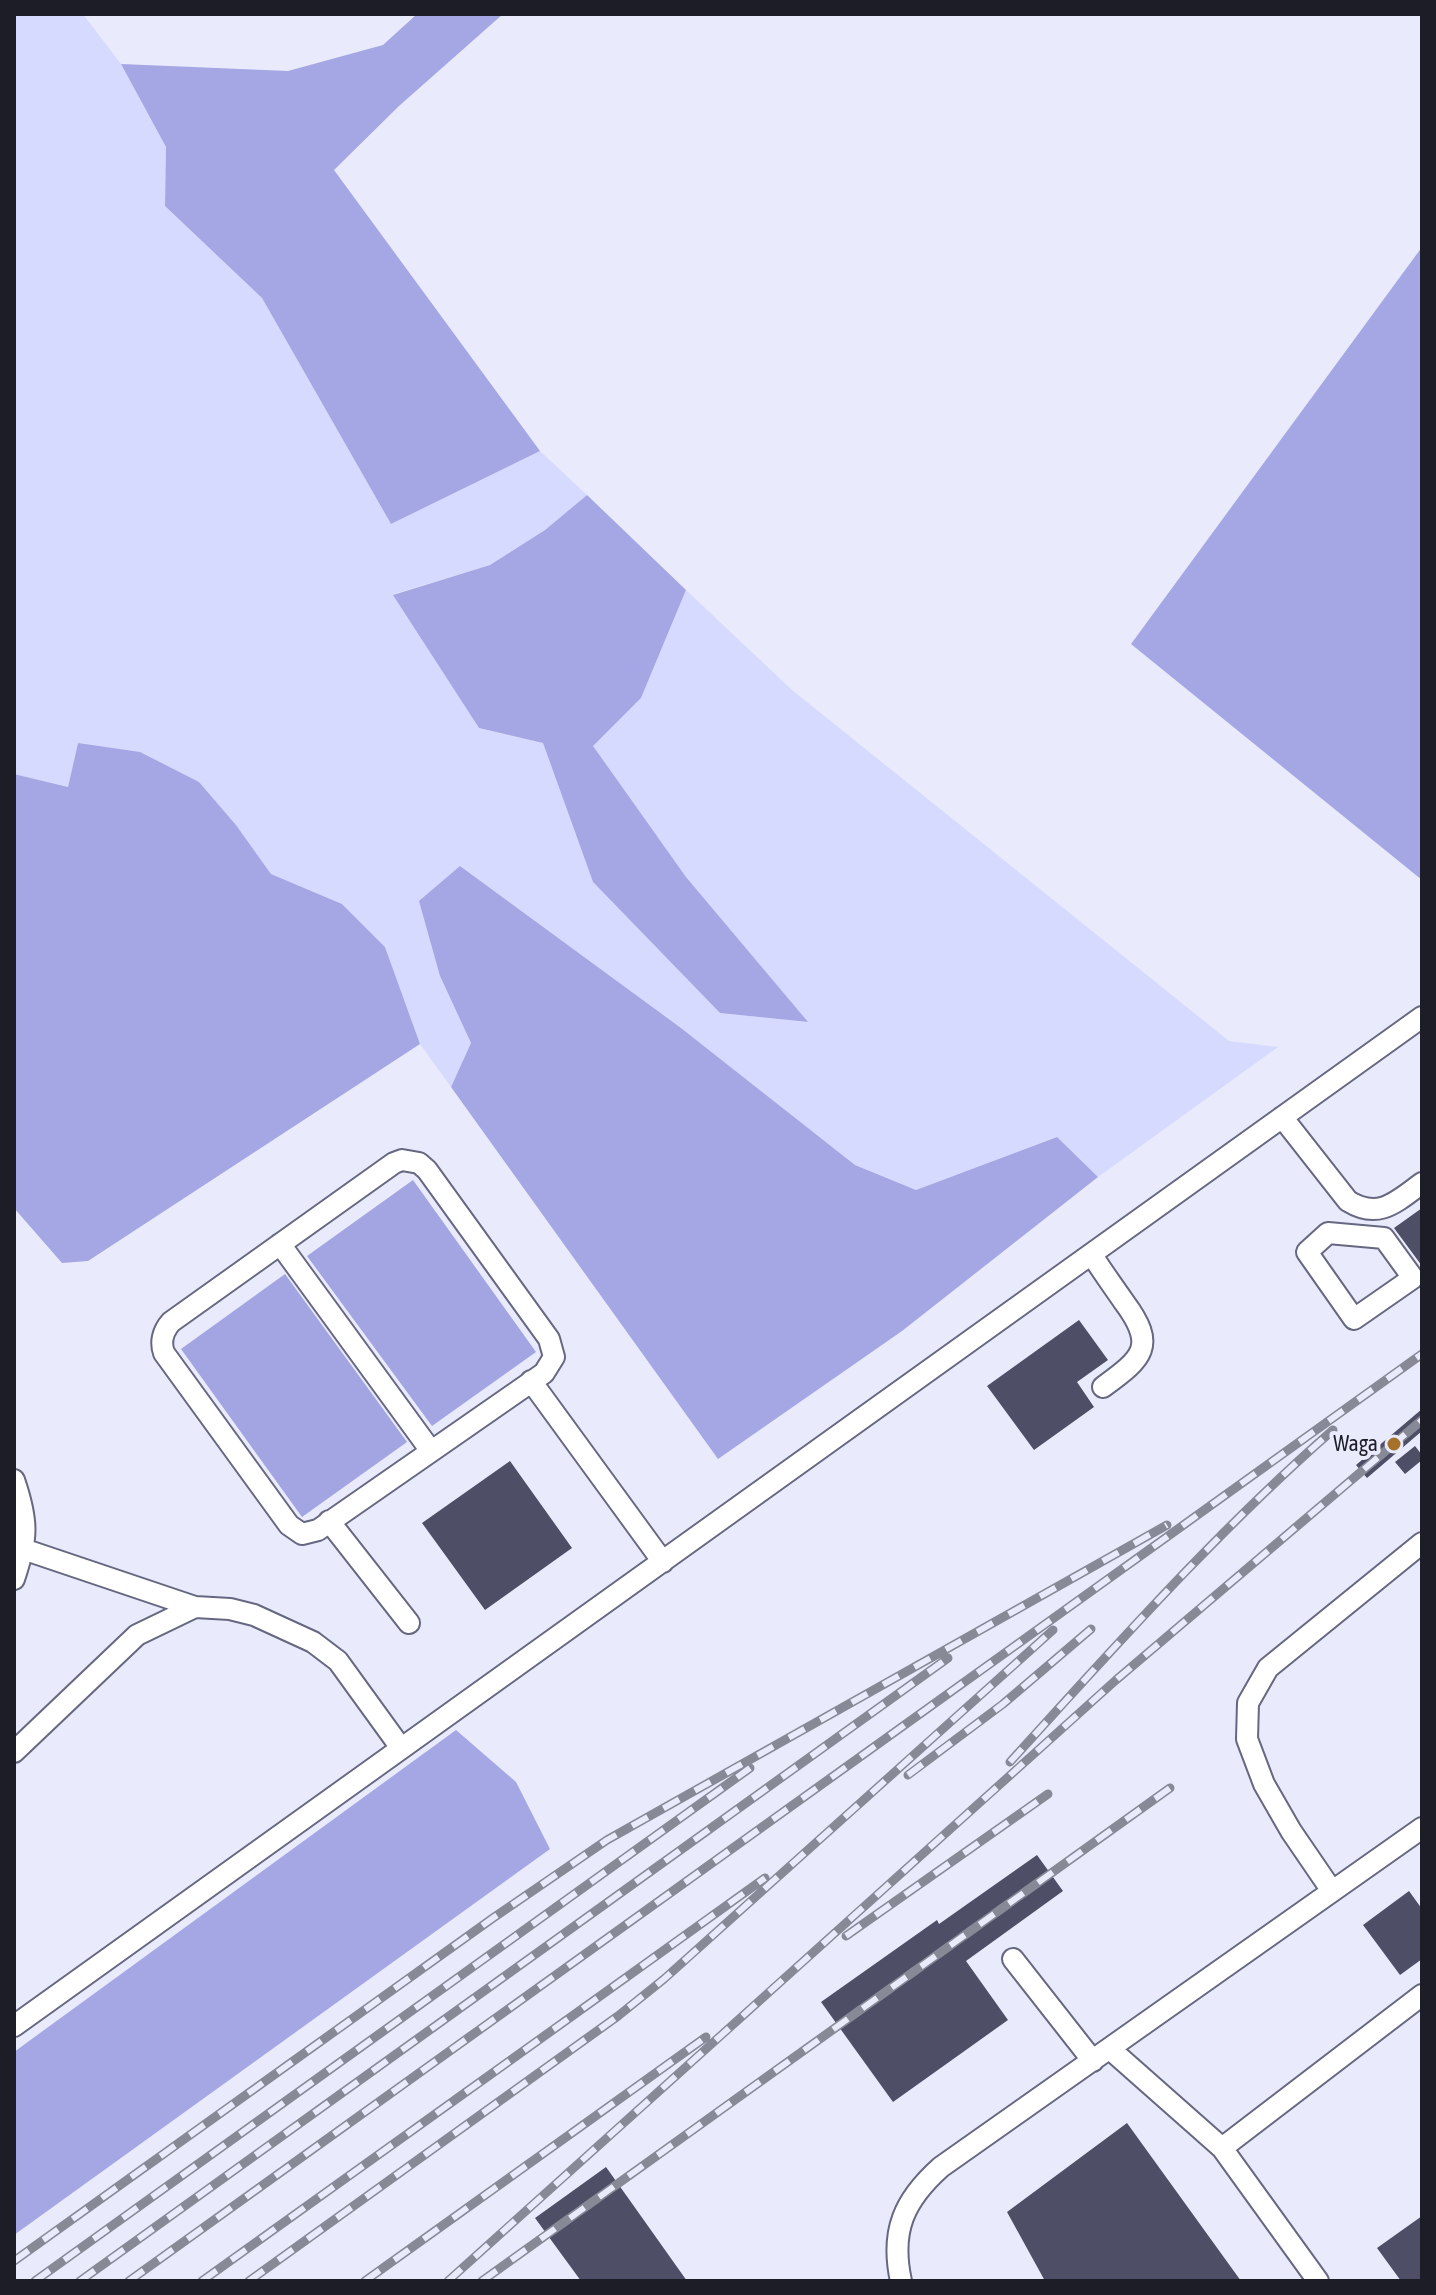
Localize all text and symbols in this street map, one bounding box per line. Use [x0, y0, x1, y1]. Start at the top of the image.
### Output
place label: Waga [1333, 1431, 1378, 1457]
marker: Waga [1385, 1435, 1403, 1453]

